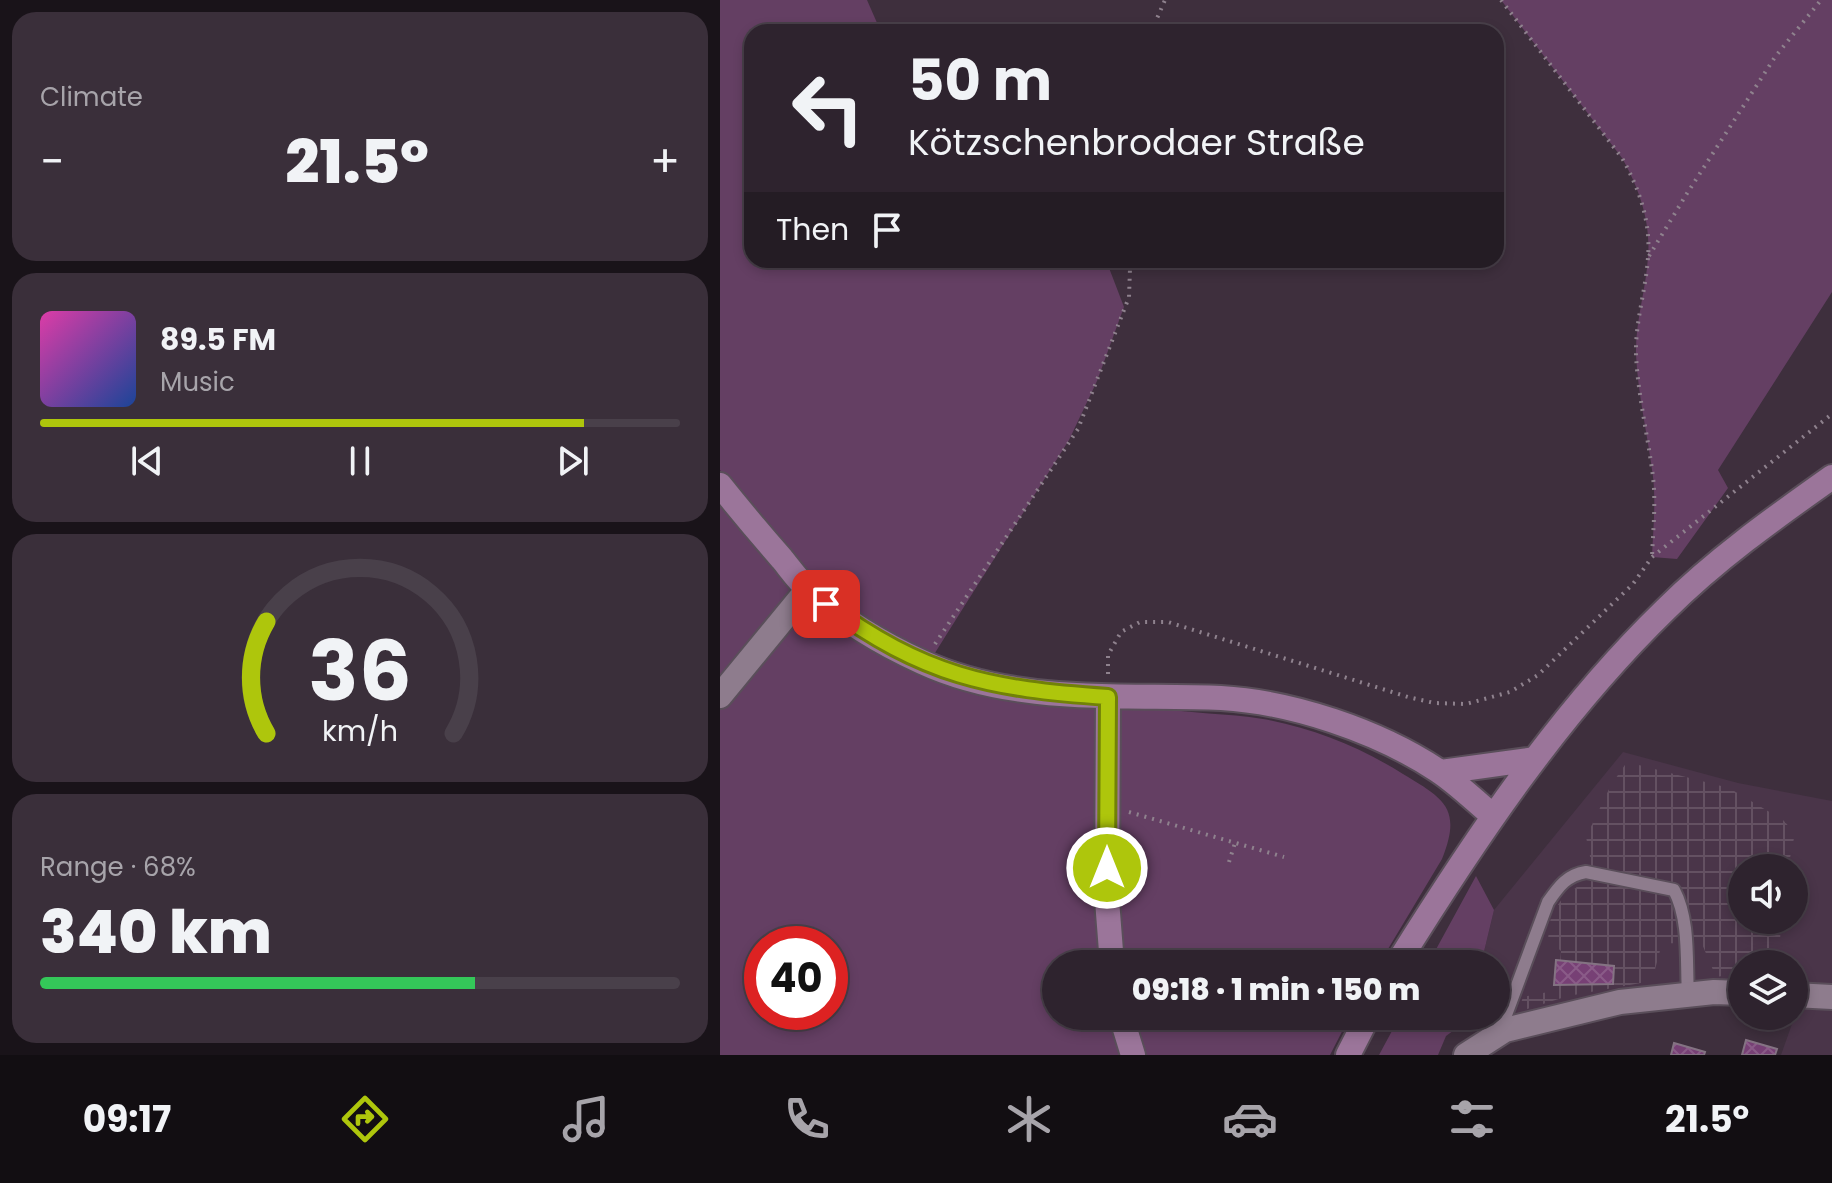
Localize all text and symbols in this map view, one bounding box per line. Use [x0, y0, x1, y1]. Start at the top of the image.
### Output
text: 50 m [908, 41, 1052, 120]
icon: left [776, 56, 880, 160]
text: Climate [40, 79, 143, 115]
text: Kötzschenbrodaer Straße [908, 117, 1365, 168]
text: 21.5° [285, 120, 429, 204]
text: − [40, 131, 64, 192]
text: + [650, 131, 680, 192]
text: Then [776, 208, 849, 251]
icon: arrive [865, 208, 909, 252]
text: 89.5 FM [160, 318, 276, 361]
text: Music [160, 364, 235, 400]
icon: previous [125, 439, 169, 483]
icon: pause [338, 439, 382, 483]
icon: next [551, 439, 595, 483]
pin [792, 570, 860, 638]
icon: arrive [804, 582, 848, 626]
text: 36 [308, 612, 412, 728]
text: km/h [322, 711, 398, 751]
position arrow [1065, 826, 1149, 910]
text: Range · 68% [40, 849, 196, 885]
map controls [1728, 854, 1808, 1030]
button: sound [1728, 854, 1808, 934]
text: 340 km [40, 890, 272, 974]
speed limit sign: 40 [744, 926, 848, 1030]
button: layers [1728, 950, 1808, 1030]
text: 09:18 · 1 min · 150 m [1132, 968, 1420, 1011]
icon: directions [337, 1091, 393, 1147]
icon: music [558, 1091, 614, 1147]
icon: phone [779, 1091, 835, 1147]
icon: climate [1001, 1091, 1057, 1147]
icon: car [1222, 1091, 1278, 1147]
icon: filters [1444, 1091, 1500, 1147]
text: 09:17 [83, 1094, 171, 1145]
text: 21.5° [1665, 1094, 1749, 1145]

